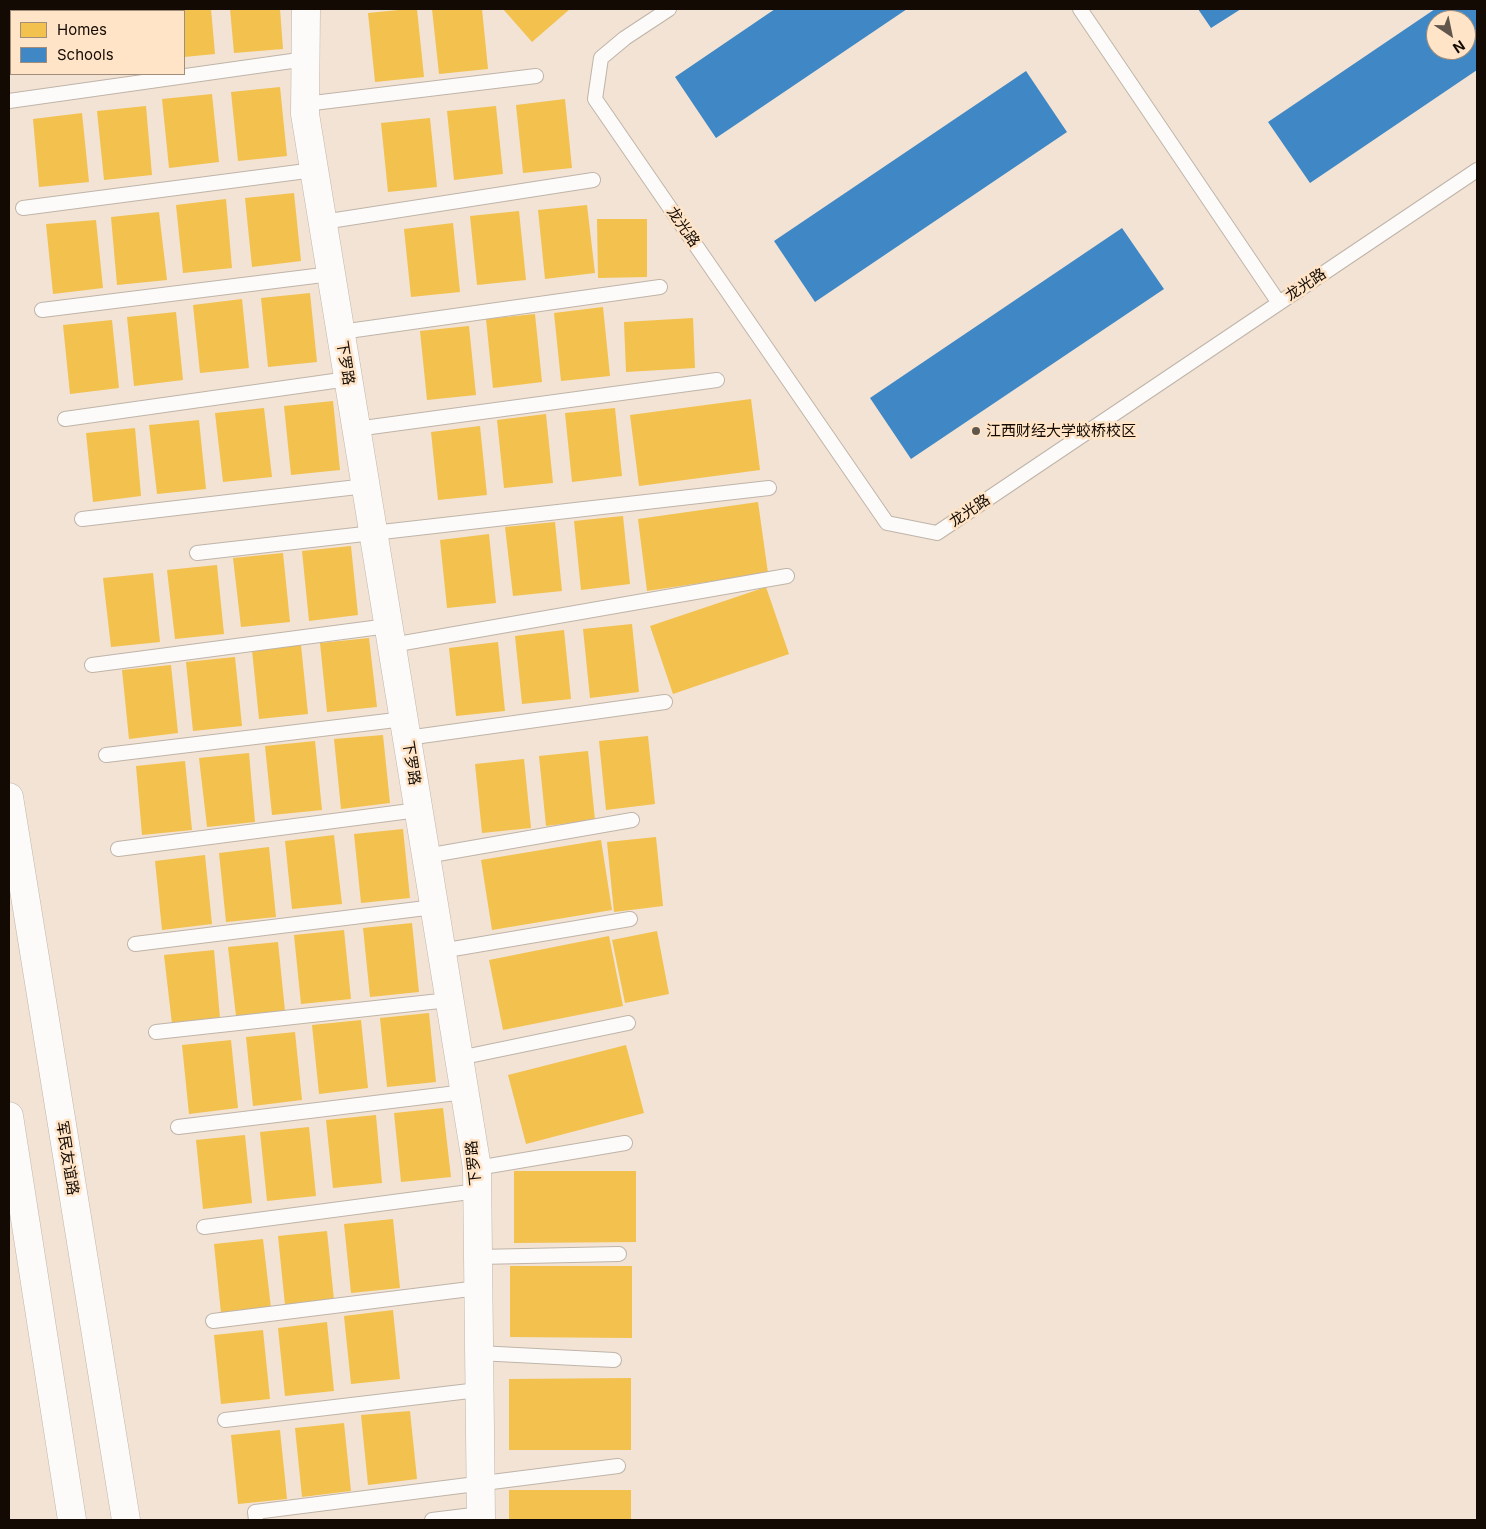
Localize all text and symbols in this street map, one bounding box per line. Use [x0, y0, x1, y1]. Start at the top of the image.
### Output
legend [10, 10, 185, 75]
north arrow [1426, 10, 1476, 60]
text: Homes [57, 20, 107, 39]
text: N [1450, 37, 1468, 57]
text: Schools [57, 45, 114, 64]
street label: 龙光路 [663, 203, 703, 251]
street label: 龙光路 [1282, 265, 1330, 305]
street label: 下罗路 [333, 339, 357, 387]
place label: 江西财经大学蛟桥校区 [986, 422, 1136, 440]
marker: 江西财经大学蛟桥校区 [970, 425, 982, 437]
street label: 龙光路 [946, 491, 994, 531]
street label: 下罗路 [399, 739, 423, 787]
street label: 军民友谊路 [52, 1120, 82, 1196]
street label: 下罗路 [463, 1140, 485, 1186]

